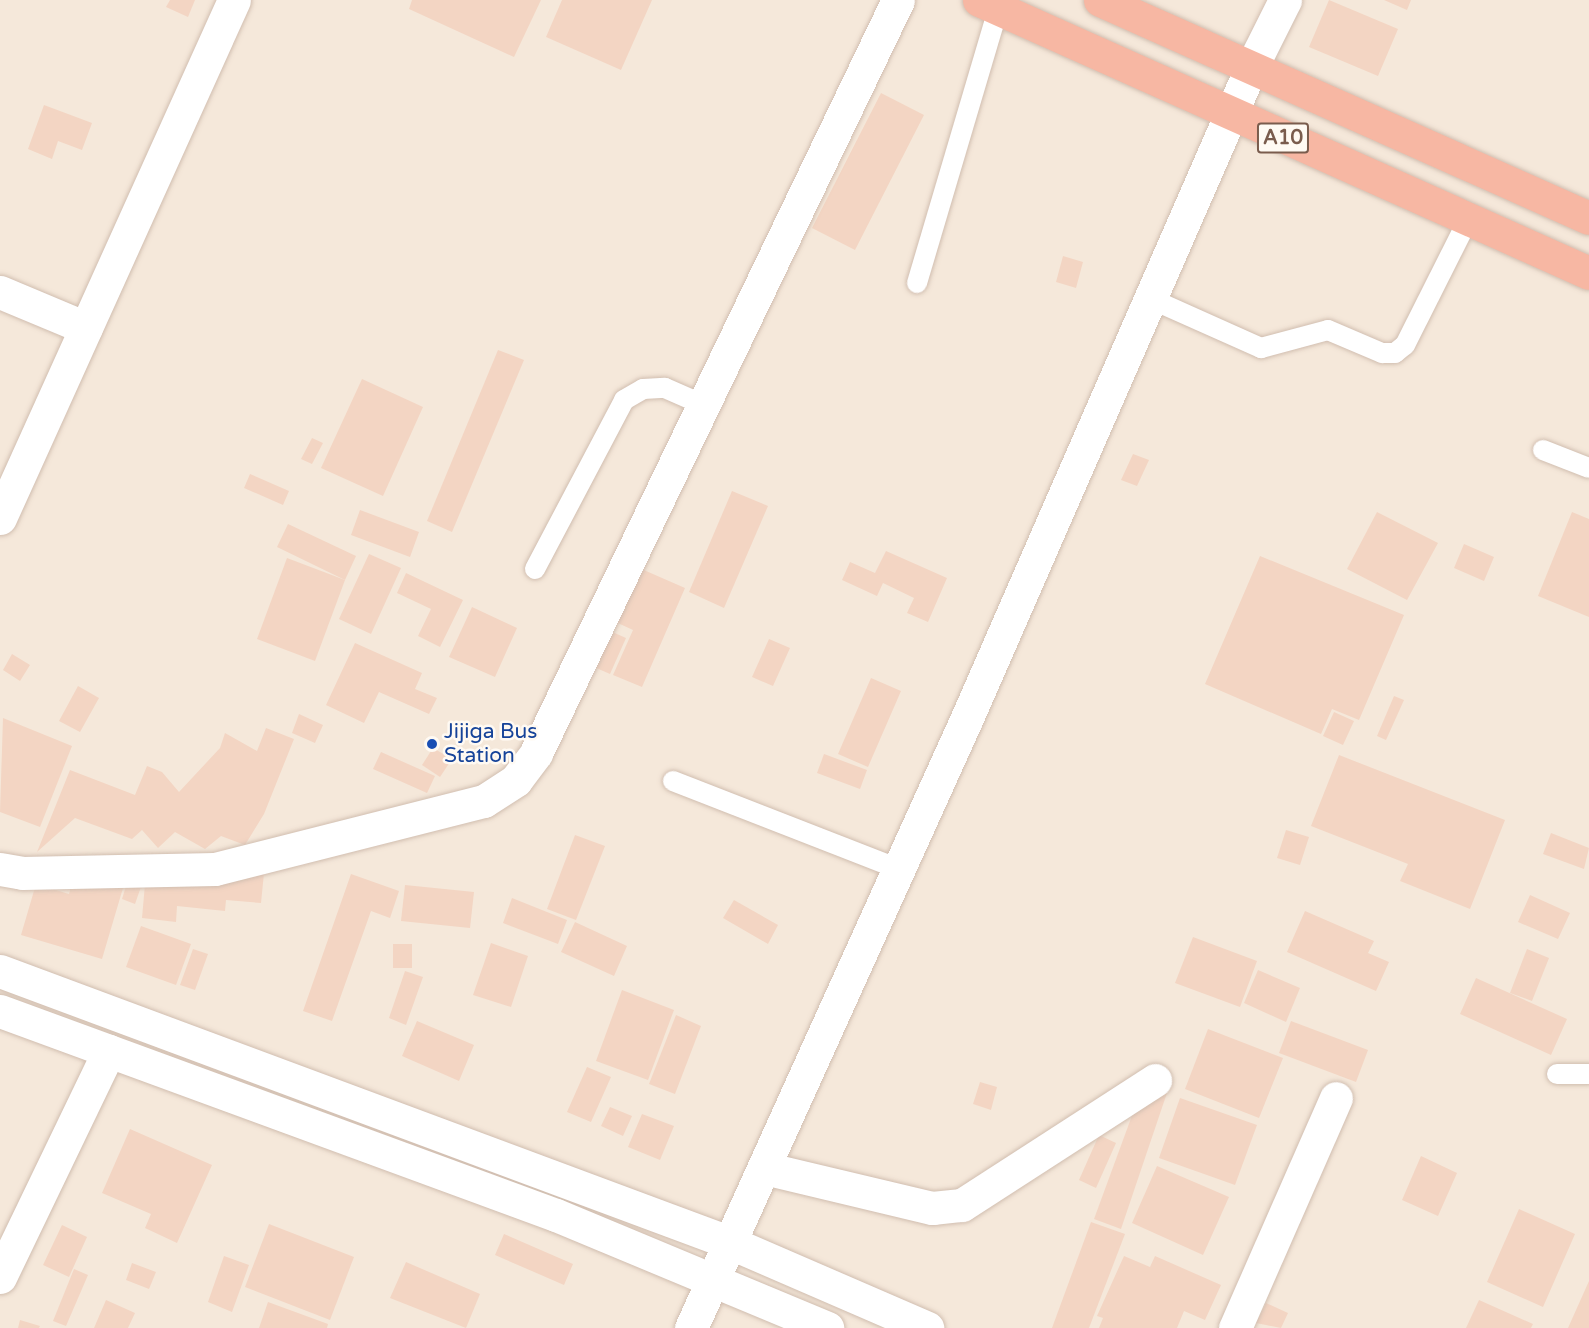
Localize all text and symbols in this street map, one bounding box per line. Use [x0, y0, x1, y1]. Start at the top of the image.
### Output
road number: A10 [1256, 121, 1310, 155]
place label: Jijiga Bus Station [444, 719, 537, 769]
marker: Jijiga Bus Station [425, 737, 439, 751]

